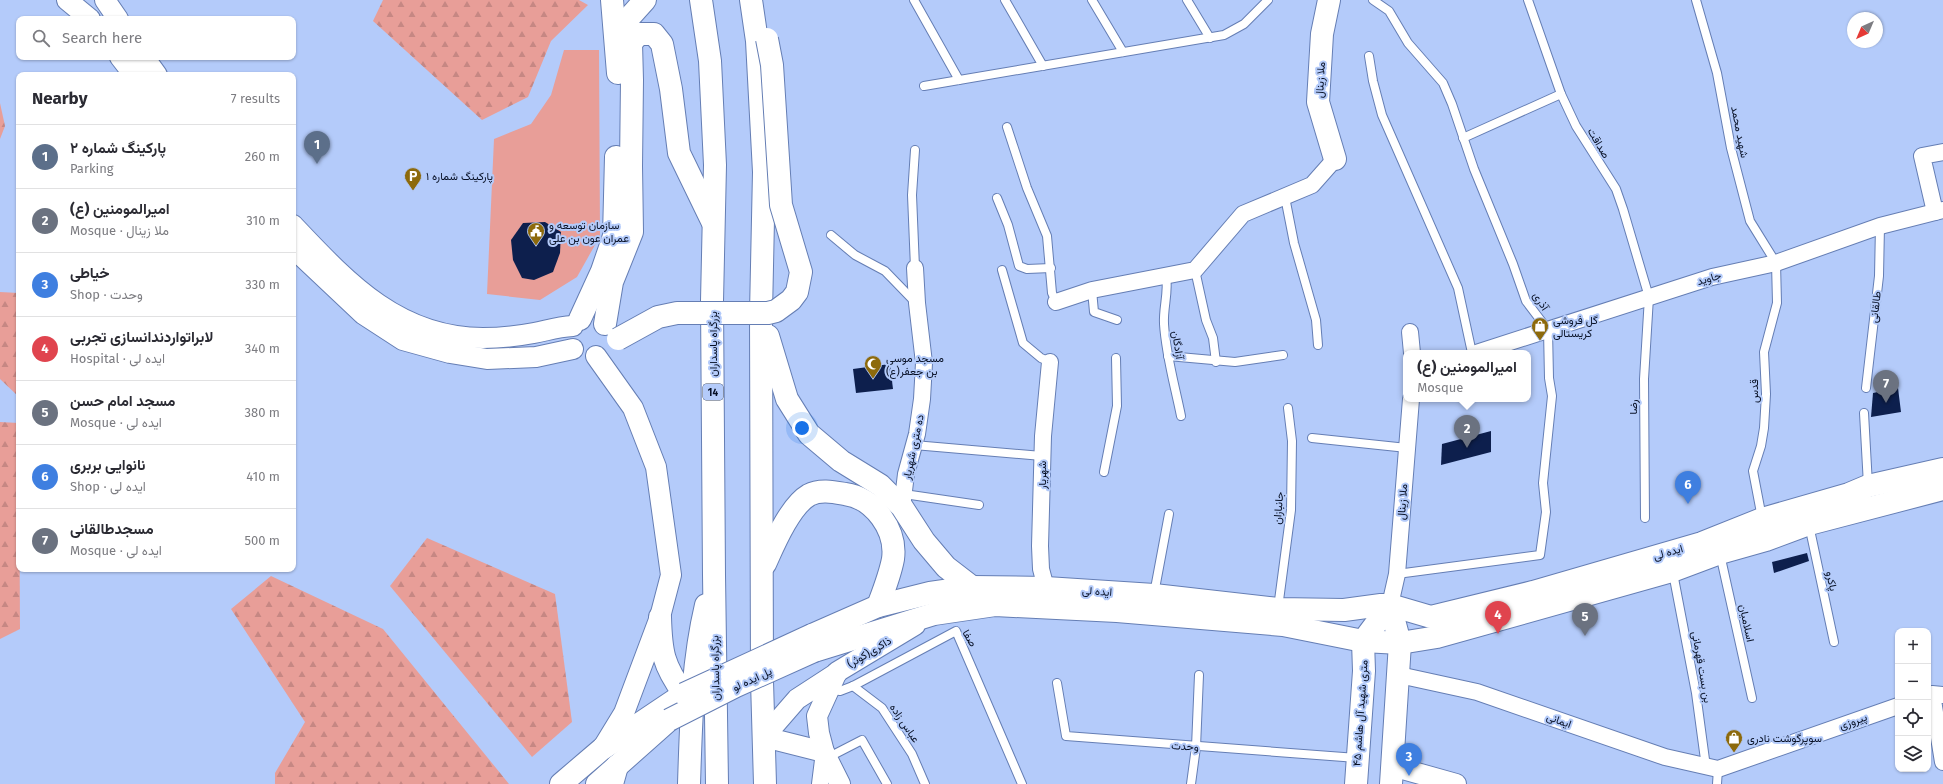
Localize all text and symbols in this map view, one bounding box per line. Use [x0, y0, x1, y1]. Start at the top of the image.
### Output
north arrow [1847, 12, 1883, 48]
search box [16, 16, 296, 60]
icon: search [30, 27, 52, 49]
text: Search here [62, 29, 142, 47]
street label: ملا زینال [1313, 61, 1328, 98]
text: Nearby [32, 88, 87, 109]
text: 7 results [231, 91, 280, 106]
street label: شهید محمد [1728, 105, 1751, 159]
street label: صداقت [1585, 126, 1612, 161]
pin: 1 [304, 131, 330, 164]
text: پارکینگ شماره ۲ [70, 139, 166, 157]
text: 1 [42, 149, 48, 164]
text: 260 m [245, 149, 280, 164]
text: Parking [70, 161, 114, 176]
parking icon: پارکینگ شماره ۱ [403, 166, 423, 191]
place label: پارکینگ شماره ۱ [426, 170, 493, 184]
text: امیرالمومنین (ع) [70, 200, 170, 218]
text: 2 [42, 213, 48, 228]
text: 310 m [246, 213, 280, 228]
place label: سازمان توسعه و عمران عون بن علی [549, 219, 629, 245]
public building icon: سازمان توسعه و عمران عون بن علی [526, 221, 546, 246]
text: Mosque · ملا زینال [70, 223, 169, 238]
text: خیاطی [70, 264, 110, 282]
street label: جاوید [1696, 269, 1723, 288]
text: 3 [42, 277, 48, 292]
text: 330 m [245, 277, 280, 292]
text: Shop · وحدت [70, 287, 143, 302]
street label: آذری [1530, 290, 1552, 314]
street label: طالقانی [1867, 290, 1884, 324]
street label: بزرگراه پاسداران [707, 311, 721, 377]
place label: گل فروشی کریستالی [1553, 314, 1598, 340]
shop icon: گل فروشی کریستالی [1530, 316, 1550, 341]
text: لابراتواردندانسازی تجربی [70, 328, 213, 346]
street label: آزادگان [1169, 330, 1186, 361]
text: 4 [41, 341, 49, 356]
text: 340 m [245, 341, 280, 356]
popup [1403, 350, 1531, 402]
text: Hospital · ایده لى [70, 351, 165, 366]
place label: مسجد موسی بن جعفر(ع) [886, 352, 944, 379]
mosque icon: مسجد موسی بن جعفر(ع) [863, 354, 883, 379]
text: امیرالمومنین (ع) [1417, 358, 1517, 376]
pin: 7 [1873, 370, 1899, 403]
street label: قدس [1748, 379, 1761, 403]
text: Mosque [1417, 380, 1463, 395]
road number: 14 [703, 384, 723, 400]
text: مسجد امام حسن [70, 392, 175, 410]
street label: رضا [1627, 399, 1640, 415]
text: 5 [42, 405, 48, 420]
text: 380 m [245, 405, 280, 420]
street label: ده متری شهریار [900, 413, 927, 482]
text: Mosque · ایده لى [70, 415, 162, 430]
pin: 2 [1454, 415, 1480, 448]
your location [792, 418, 812, 438]
text: نانوایی بربری [70, 456, 145, 474]
street label: شهریار [1036, 460, 1049, 490]
text: 6 [41, 469, 49, 484]
text: 410 m [246, 469, 280, 484]
pin: 6 [1675, 471, 1701, 504]
text: Shop · ایده لى [70, 479, 146, 494]
street label: ملا زینال [1395, 483, 1410, 521]
street label: جانبازان [1271, 491, 1286, 525]
text: مسجدطالقانی [70, 520, 154, 538]
text: 7 [42, 533, 48, 548]
text: 500 m [244, 533, 280, 548]
street label: ایده لى [1652, 542, 1684, 563]
text: Mosque · ایده لى [70, 543, 162, 558]
street label: پاکرو [1822, 570, 1840, 593]
street label: ایده لی [1081, 584, 1112, 599]
pin: 4 [1485, 601, 1511, 634]
pin: 5 [1572, 603, 1598, 636]
street label: اسلامیان [1736, 603, 1757, 643]
street label: صفا [959, 627, 980, 649]
map controls [1895, 628, 1931, 772]
button: + [1895, 628, 1931, 664]
street label: بن بست قهرمانی [1689, 630, 1714, 704]
street label: ذاکری(کوثر) [845, 634, 894, 671]
street label: بزرگراه پاسداران [708, 635, 724, 701]
street label: ۴۵ متری شهید آل هاشم [1350, 659, 1372, 767]
button: − [1895, 664, 1931, 700]
street label: پل ایده لو [730, 665, 775, 695]
button: locate [1895, 700, 1931, 736]
street label: عباس زاده [887, 701, 923, 745]
street label: ایمانی [1545, 710, 1573, 731]
street label: پیروزی [1837, 711, 1869, 733]
shop icon: سوپرگوشت نادری [1724, 728, 1744, 753]
place label: سوپرگوشت نادری [1747, 732, 1822, 746]
button: layers [1895, 736, 1931, 772]
street label: وحدت [1171, 739, 1199, 754]
pin: 3 [1396, 743, 1422, 776]

